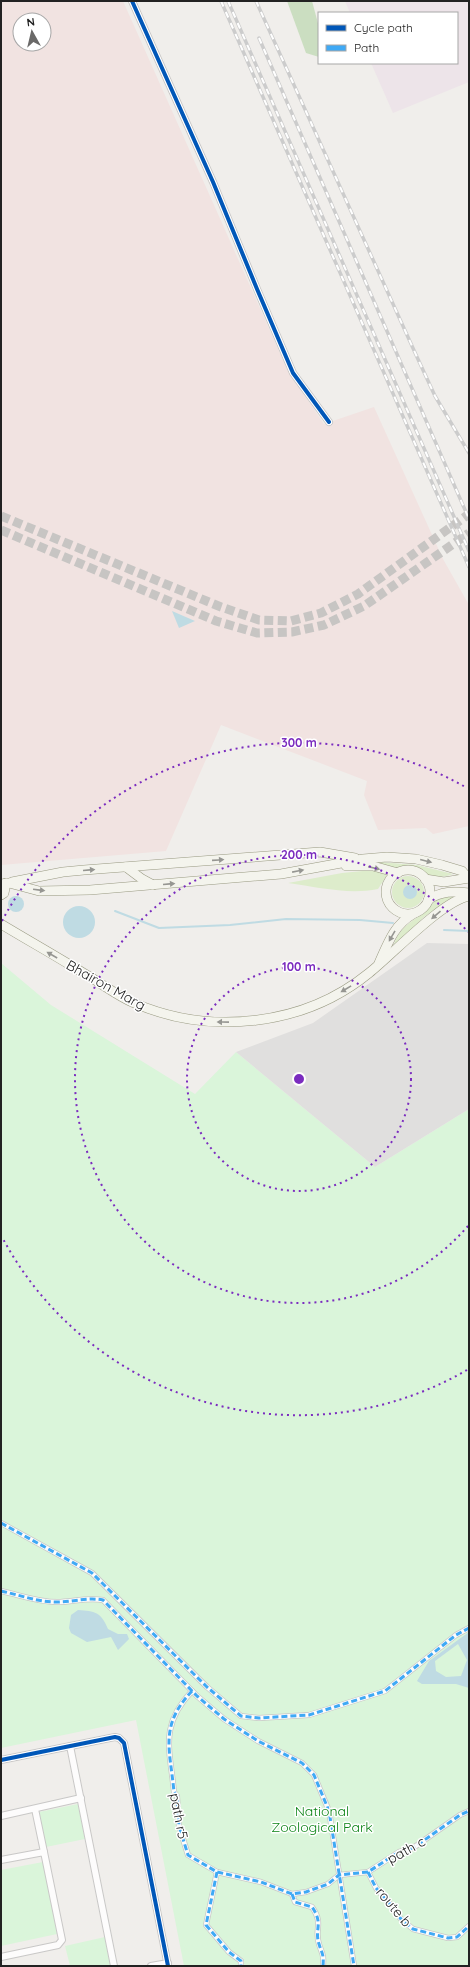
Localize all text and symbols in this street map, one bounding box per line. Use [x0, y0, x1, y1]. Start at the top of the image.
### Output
north arrow [12, 12, 52, 52]
legend [318, 12, 458, 64]
text: N [26, 15, 36, 30]
text: Cycle path [354, 20, 413, 35]
text: Path [354, 40, 379, 55]
text: 300 m [281, 735, 317, 750]
text: 200 m [281, 847, 317, 862]
one-way arrow [212, 856, 224, 863]
one-way arrow [420, 859, 433, 865]
one-way arrow [368, 865, 381, 871]
one-way arrow [83, 866, 95, 873]
one-way arrow [292, 868, 304, 874]
one-way arrow [163, 880, 175, 887]
one-way arrow [33, 887, 45, 893]
one-way arrow [430, 911, 441, 920]
one-way arrow [388, 930, 395, 942]
one-way arrow [46, 951, 58, 958]
street label: Bhairon Marg [63, 956, 149, 1014]
text: 100 m [282, 959, 316, 974]
one-way arrow [340, 985, 352, 992]
one-way arrow [216, 1019, 229, 1025]
centre of rings [292, 1072, 306, 1086]
street label: path r5 [166, 1791, 192, 1841]
park label: National Zoological Park [271, 1802, 373, 1836]
street label: path c [384, 1832, 428, 1868]
street label: route b [372, 1883, 416, 1931]

